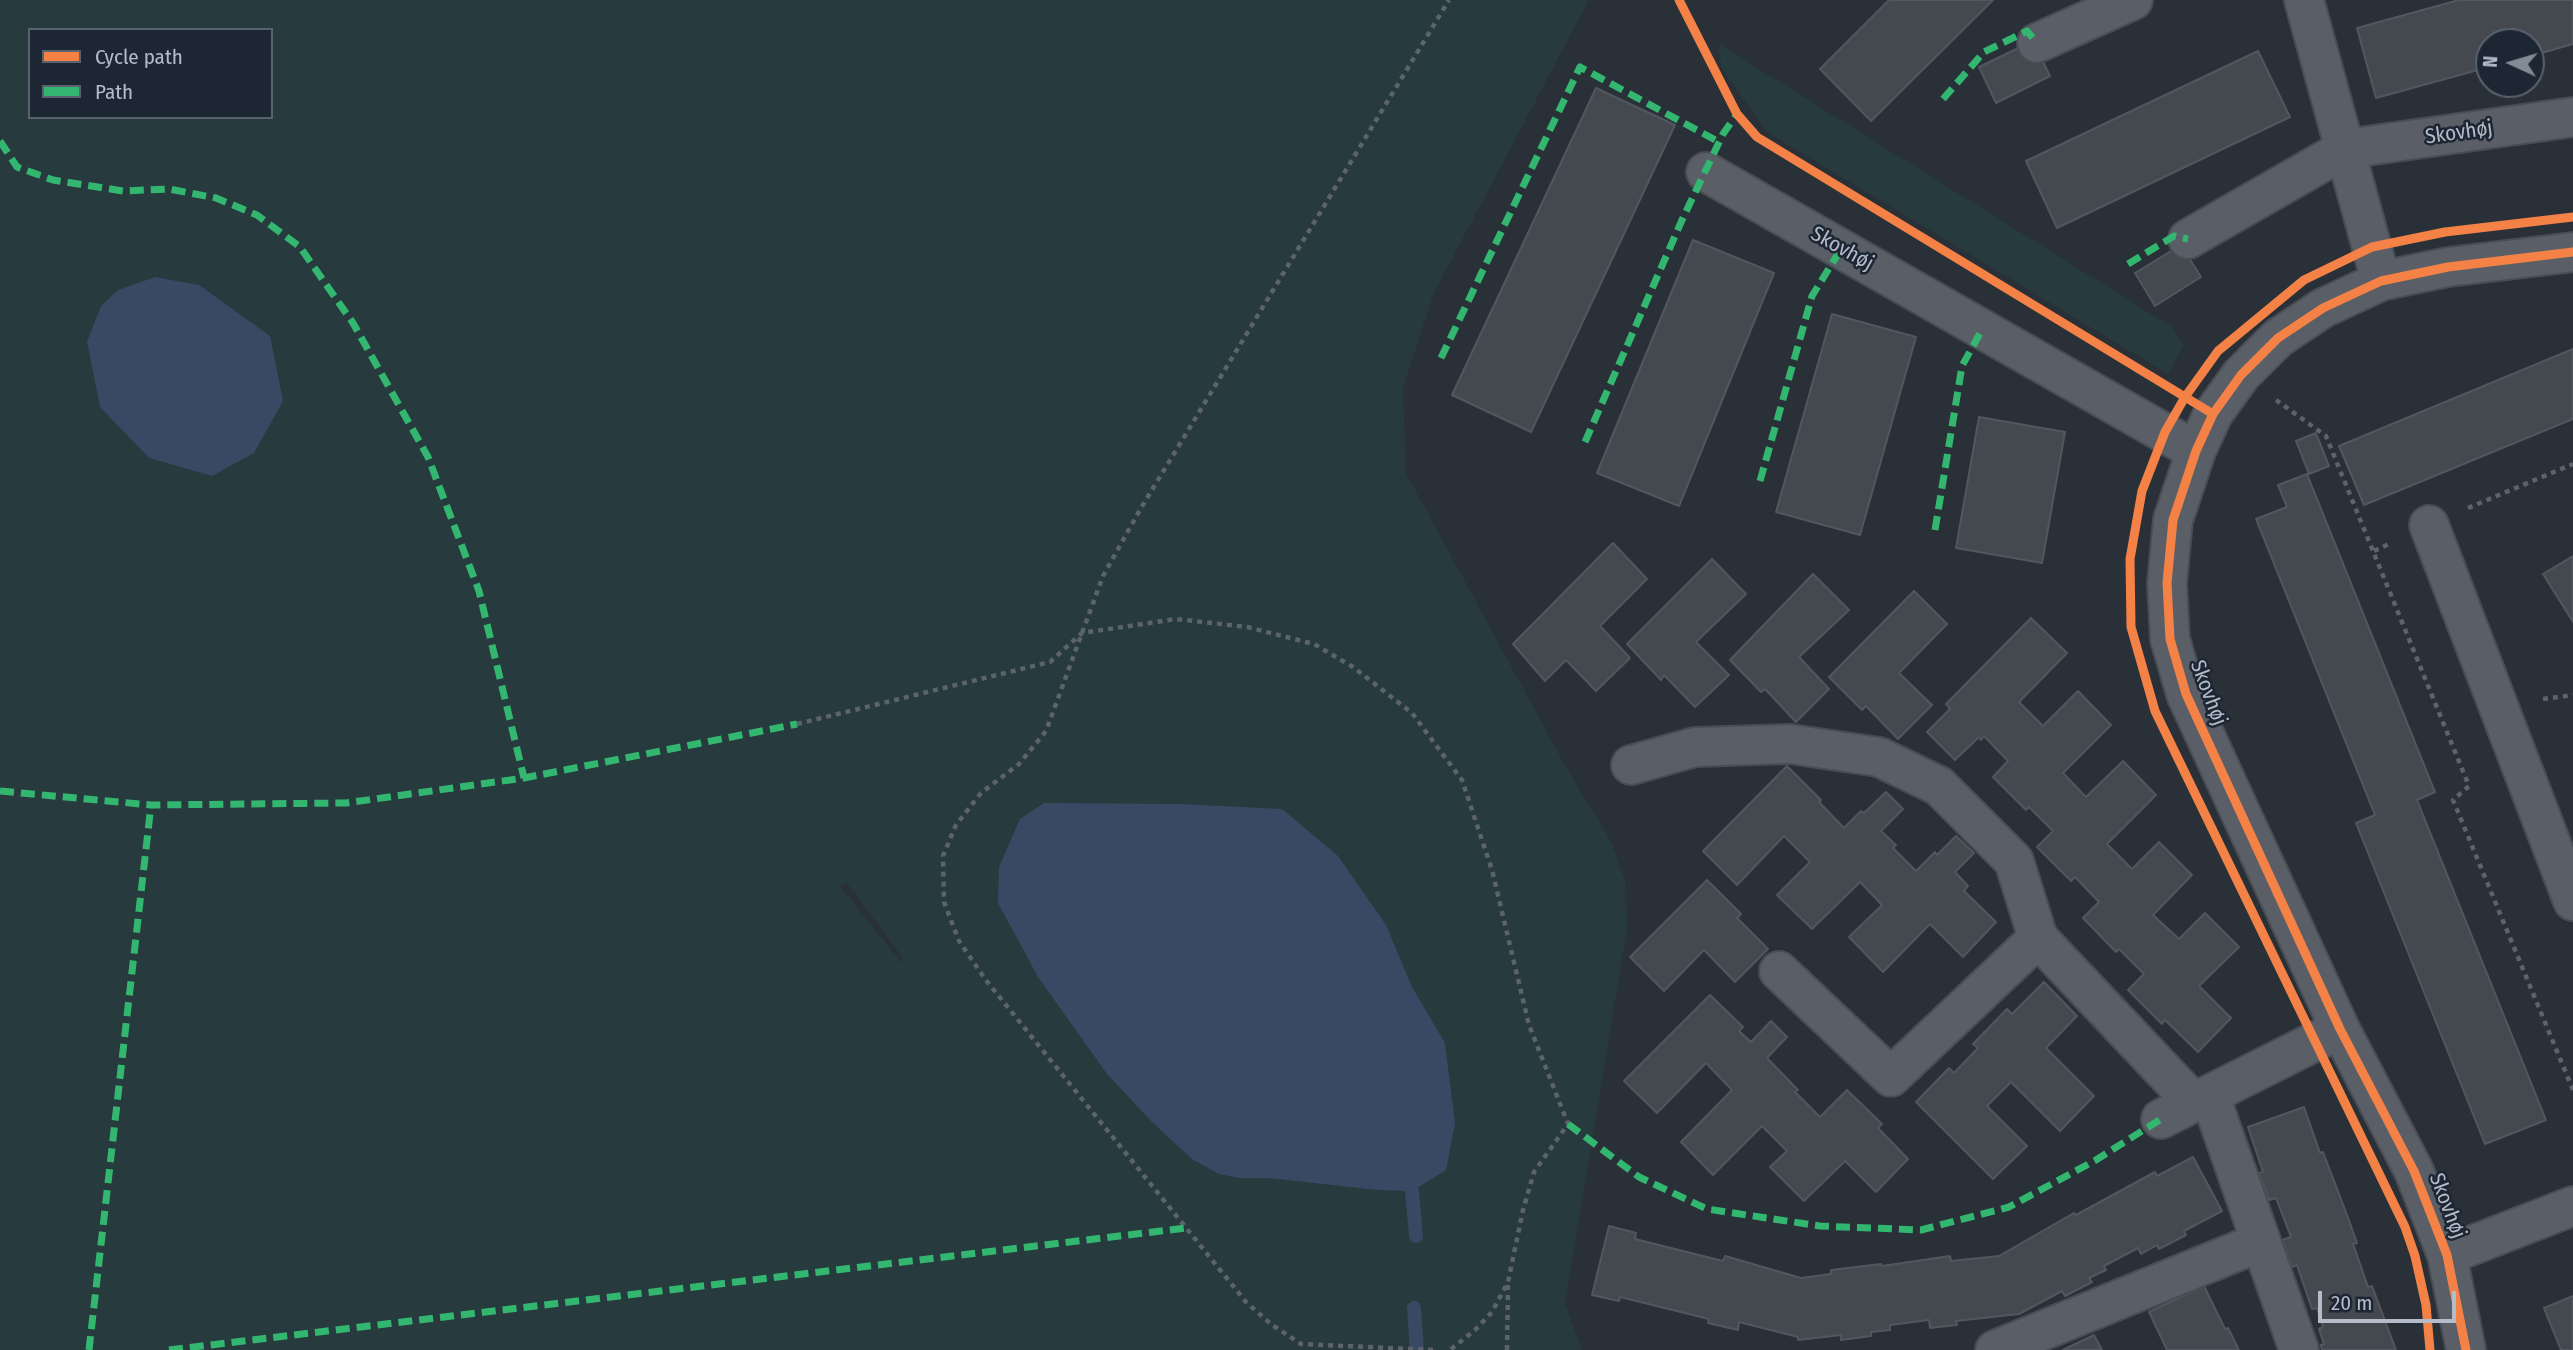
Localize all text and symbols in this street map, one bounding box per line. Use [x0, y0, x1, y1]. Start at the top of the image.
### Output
legend [28, 28, 273, 119]
north arrow [2475, 28, 2545, 98]
text: Cycle path [95, 44, 183, 70]
text: N [2479, 55, 2502, 68]
text: Path [95, 79, 133, 105]
street label: Skovhøj [2424, 116, 2494, 150]
street label: Skovhøj [1806, 222, 1878, 276]
street label: Skovhøj [2184, 657, 2232, 729]
street label: Skovhøj [2423, 1170, 2471, 1242]
scale bar [2321, 1276, 2459, 1320]
text: 20 m [2331, 1290, 2372, 1316]

